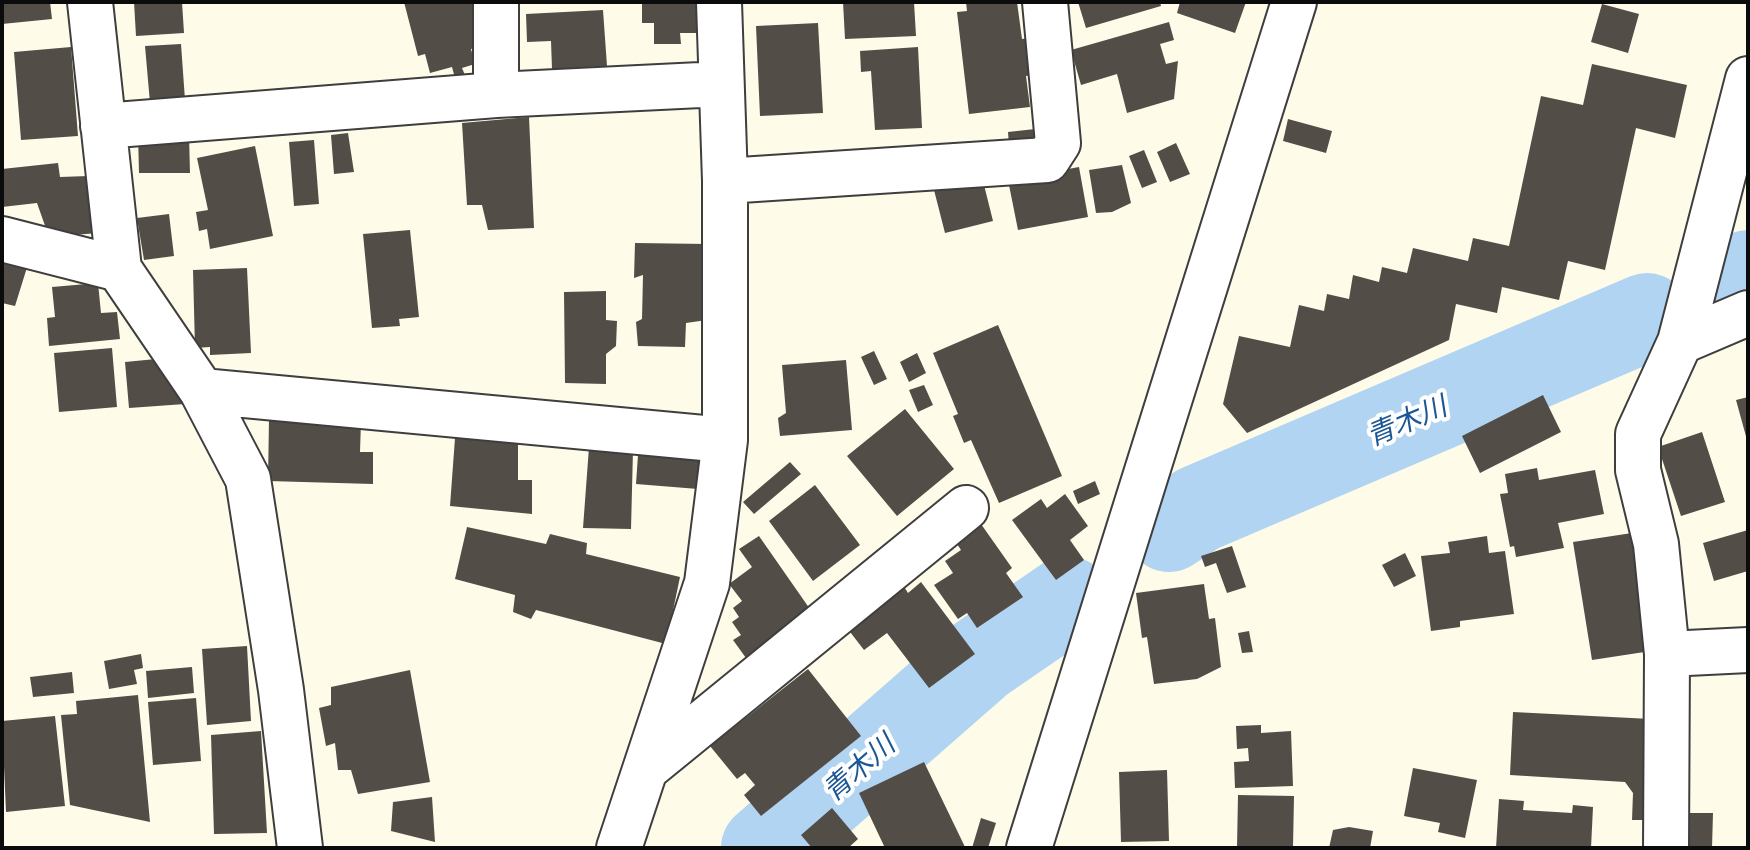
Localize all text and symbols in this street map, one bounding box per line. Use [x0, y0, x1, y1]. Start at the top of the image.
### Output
water label: 青木川 [1361, 388, 1451, 452]
water label: 青木川 [815, 727, 901, 807]

